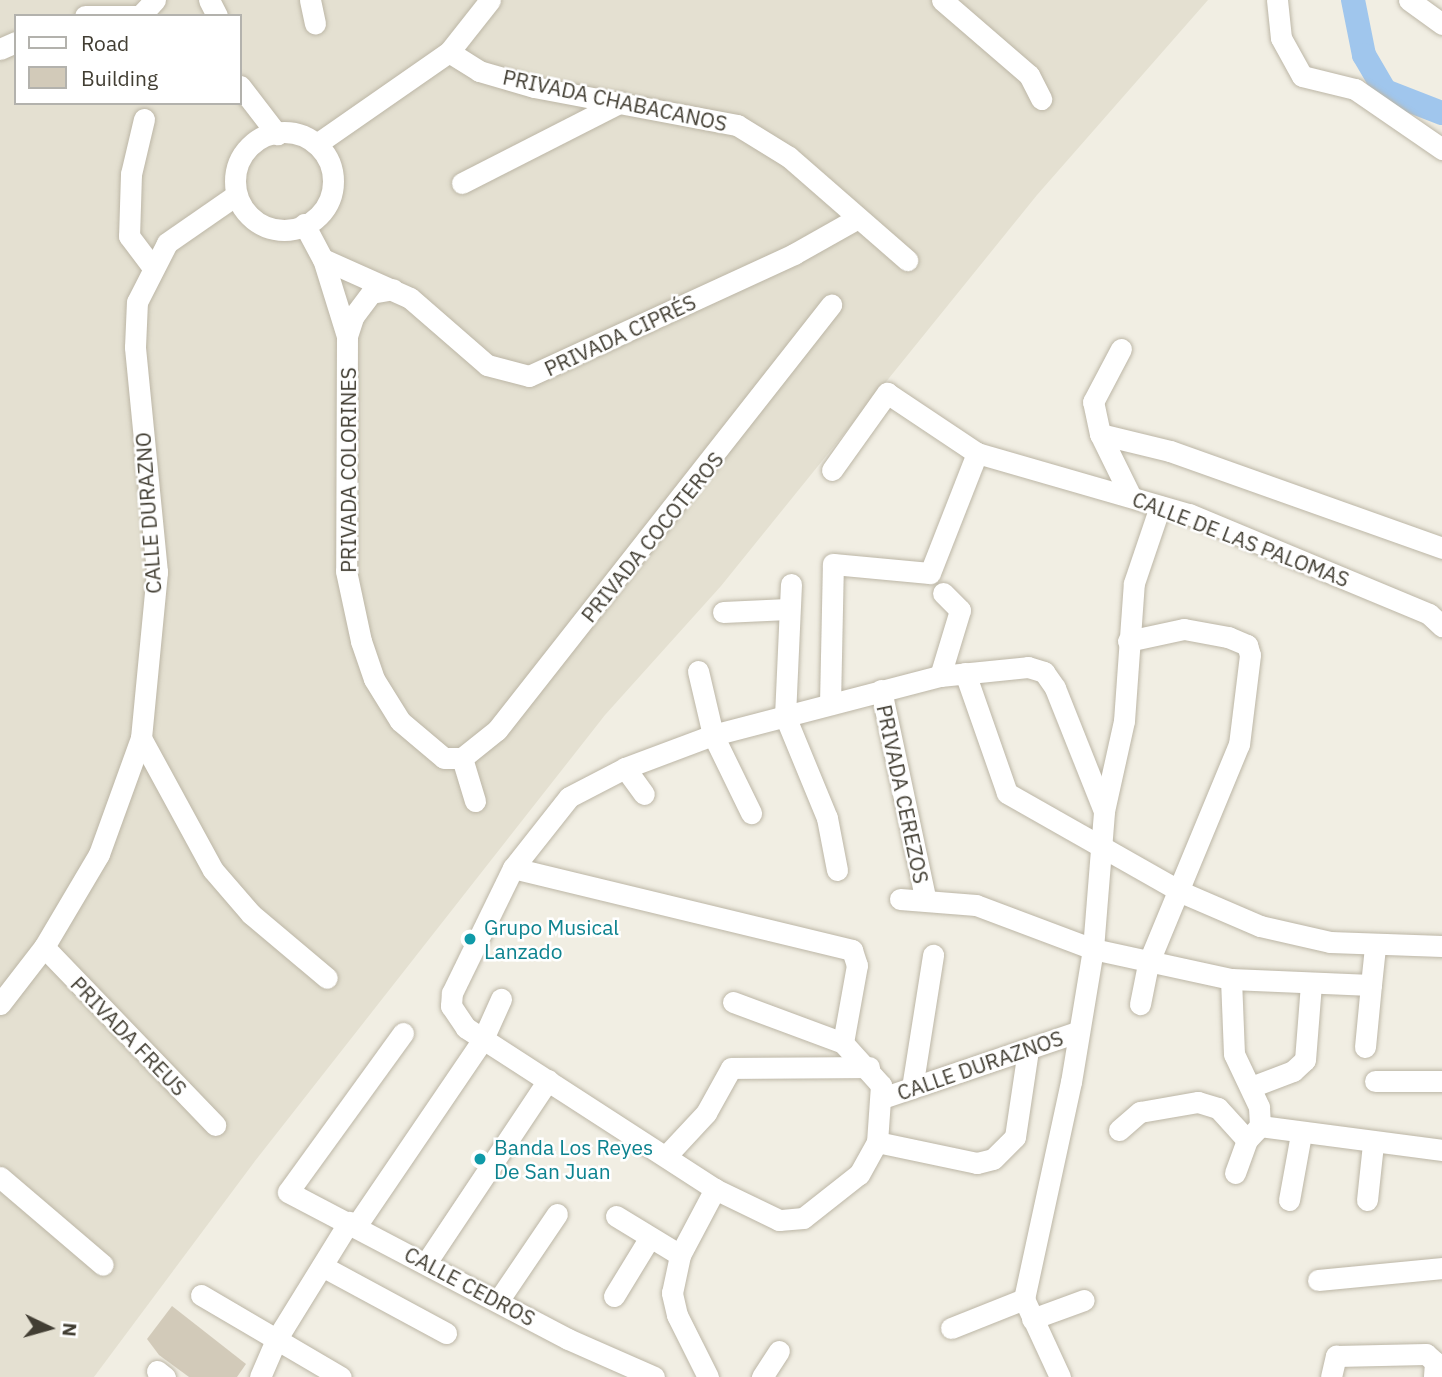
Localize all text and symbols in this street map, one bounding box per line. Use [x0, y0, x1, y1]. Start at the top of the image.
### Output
legend [14, 14, 242, 105]
text: Road [81, 29, 129, 57]
text: Building [81, 64, 158, 92]
street label: PRIVADA CHABACANOS [501, 64, 729, 136]
street label: PRIVADA CIPRÉS [540, 289, 700, 381]
street label: PRIVADA COLORINES [335, 367, 361, 573]
street label: CALLE DURAZNO [130, 431, 166, 595]
street label: PRIVADA COCOTEROS [576, 447, 728, 627]
street label: CALLE DE LAS PALOMAS [1129, 486, 1353, 592]
street label: PRIVADA CEREZOS [872, 702, 934, 886]
place label: Grupo Musical Lanzado [484, 914, 619, 964]
marker: Grupo Musical Lanzado [462, 931, 478, 947]
street label: PRIVADA FREUS [66, 971, 192, 1101]
street label: CALLE DURAZNOS [894, 1025, 1066, 1105]
place label: Banda Los Reyes De San Juan [494, 1134, 653, 1184]
marker: Banda Los Reyes De San Juan [472, 1151, 488, 1167]
street label: CALLE CEDROS [400, 1241, 540, 1331]
north arrow [14, 1293, 84, 1363]
text: N [57, 1322, 82, 1338]

